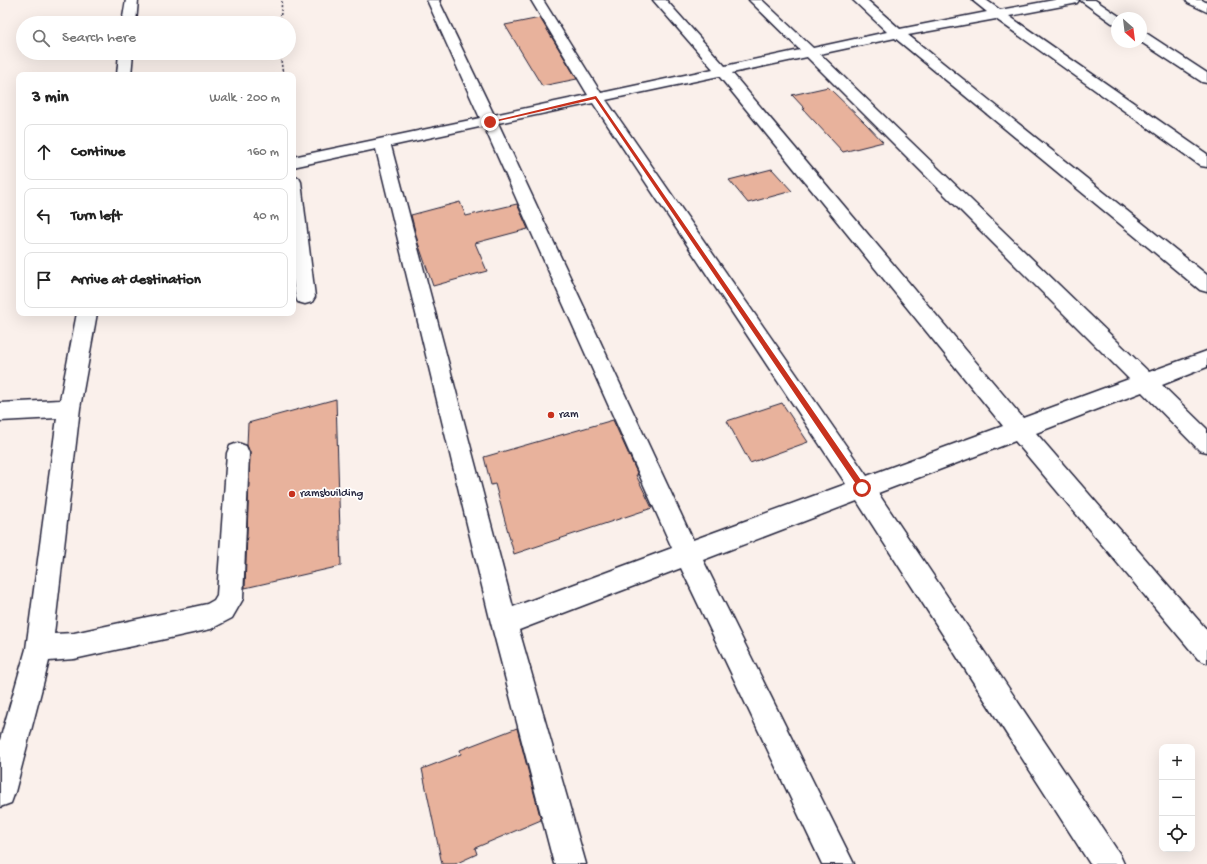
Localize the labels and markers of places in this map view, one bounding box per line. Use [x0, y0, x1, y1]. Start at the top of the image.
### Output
place label: ram [559, 408, 579, 422]
marker: ram [546, 410, 556, 420]
place label: ramsbuilding [300, 487, 363, 501]
marker: ramsbuilding [287, 489, 297, 499]

